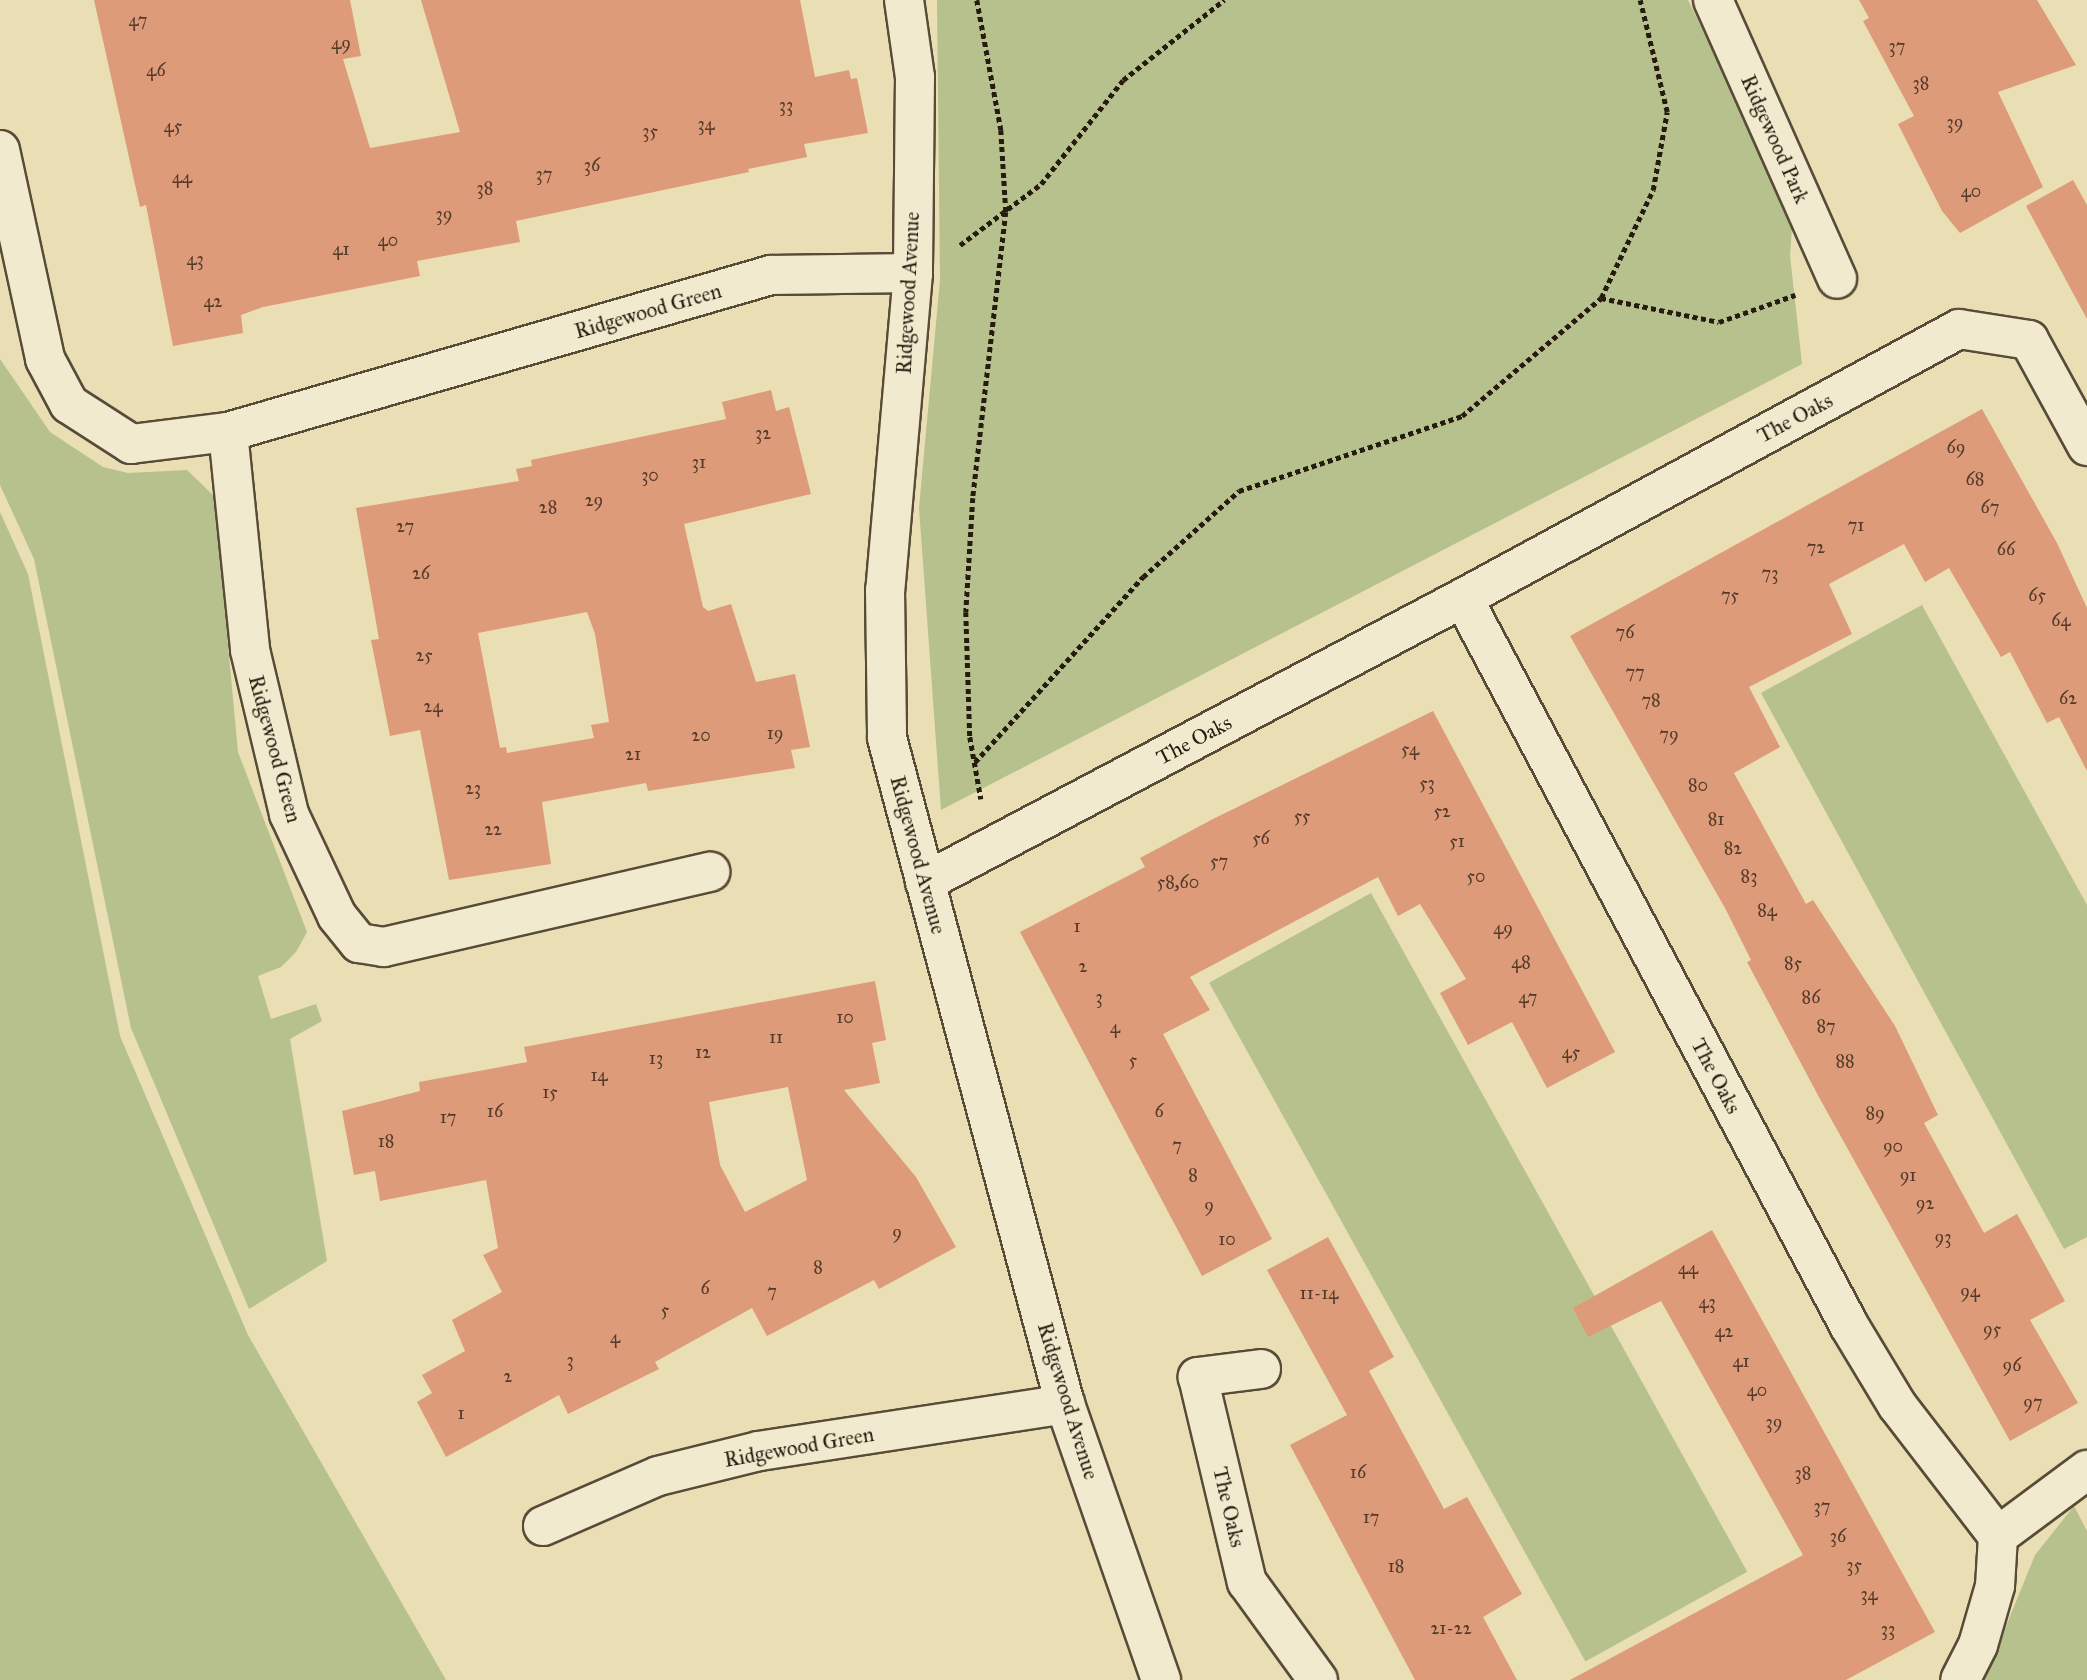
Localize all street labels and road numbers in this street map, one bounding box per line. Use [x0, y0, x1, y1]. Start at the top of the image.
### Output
street label: Ridgewood Park [1735, 71, 1815, 207]
street label: Ridgewood Avenue [891, 211, 925, 375]
street label: Ridgewood Green [572, 278, 724, 344]
street label: The Oaks [1753, 388, 1837, 448]
street label: Ridgewood Green [243, 672, 307, 826]
street label: The Oaks [1152, 710, 1236, 770]
street label: Ridgewood Avenue [885, 773, 951, 937]
street label: The Oaks [1686, 1034, 1746, 1118]
street label: Ridgewood Avenue [1032, 1319, 1104, 1483]
street label: Ridgewood Green [722, 1421, 876, 1473]
street label: The Oaks [1208, 1464, 1250, 1550]

